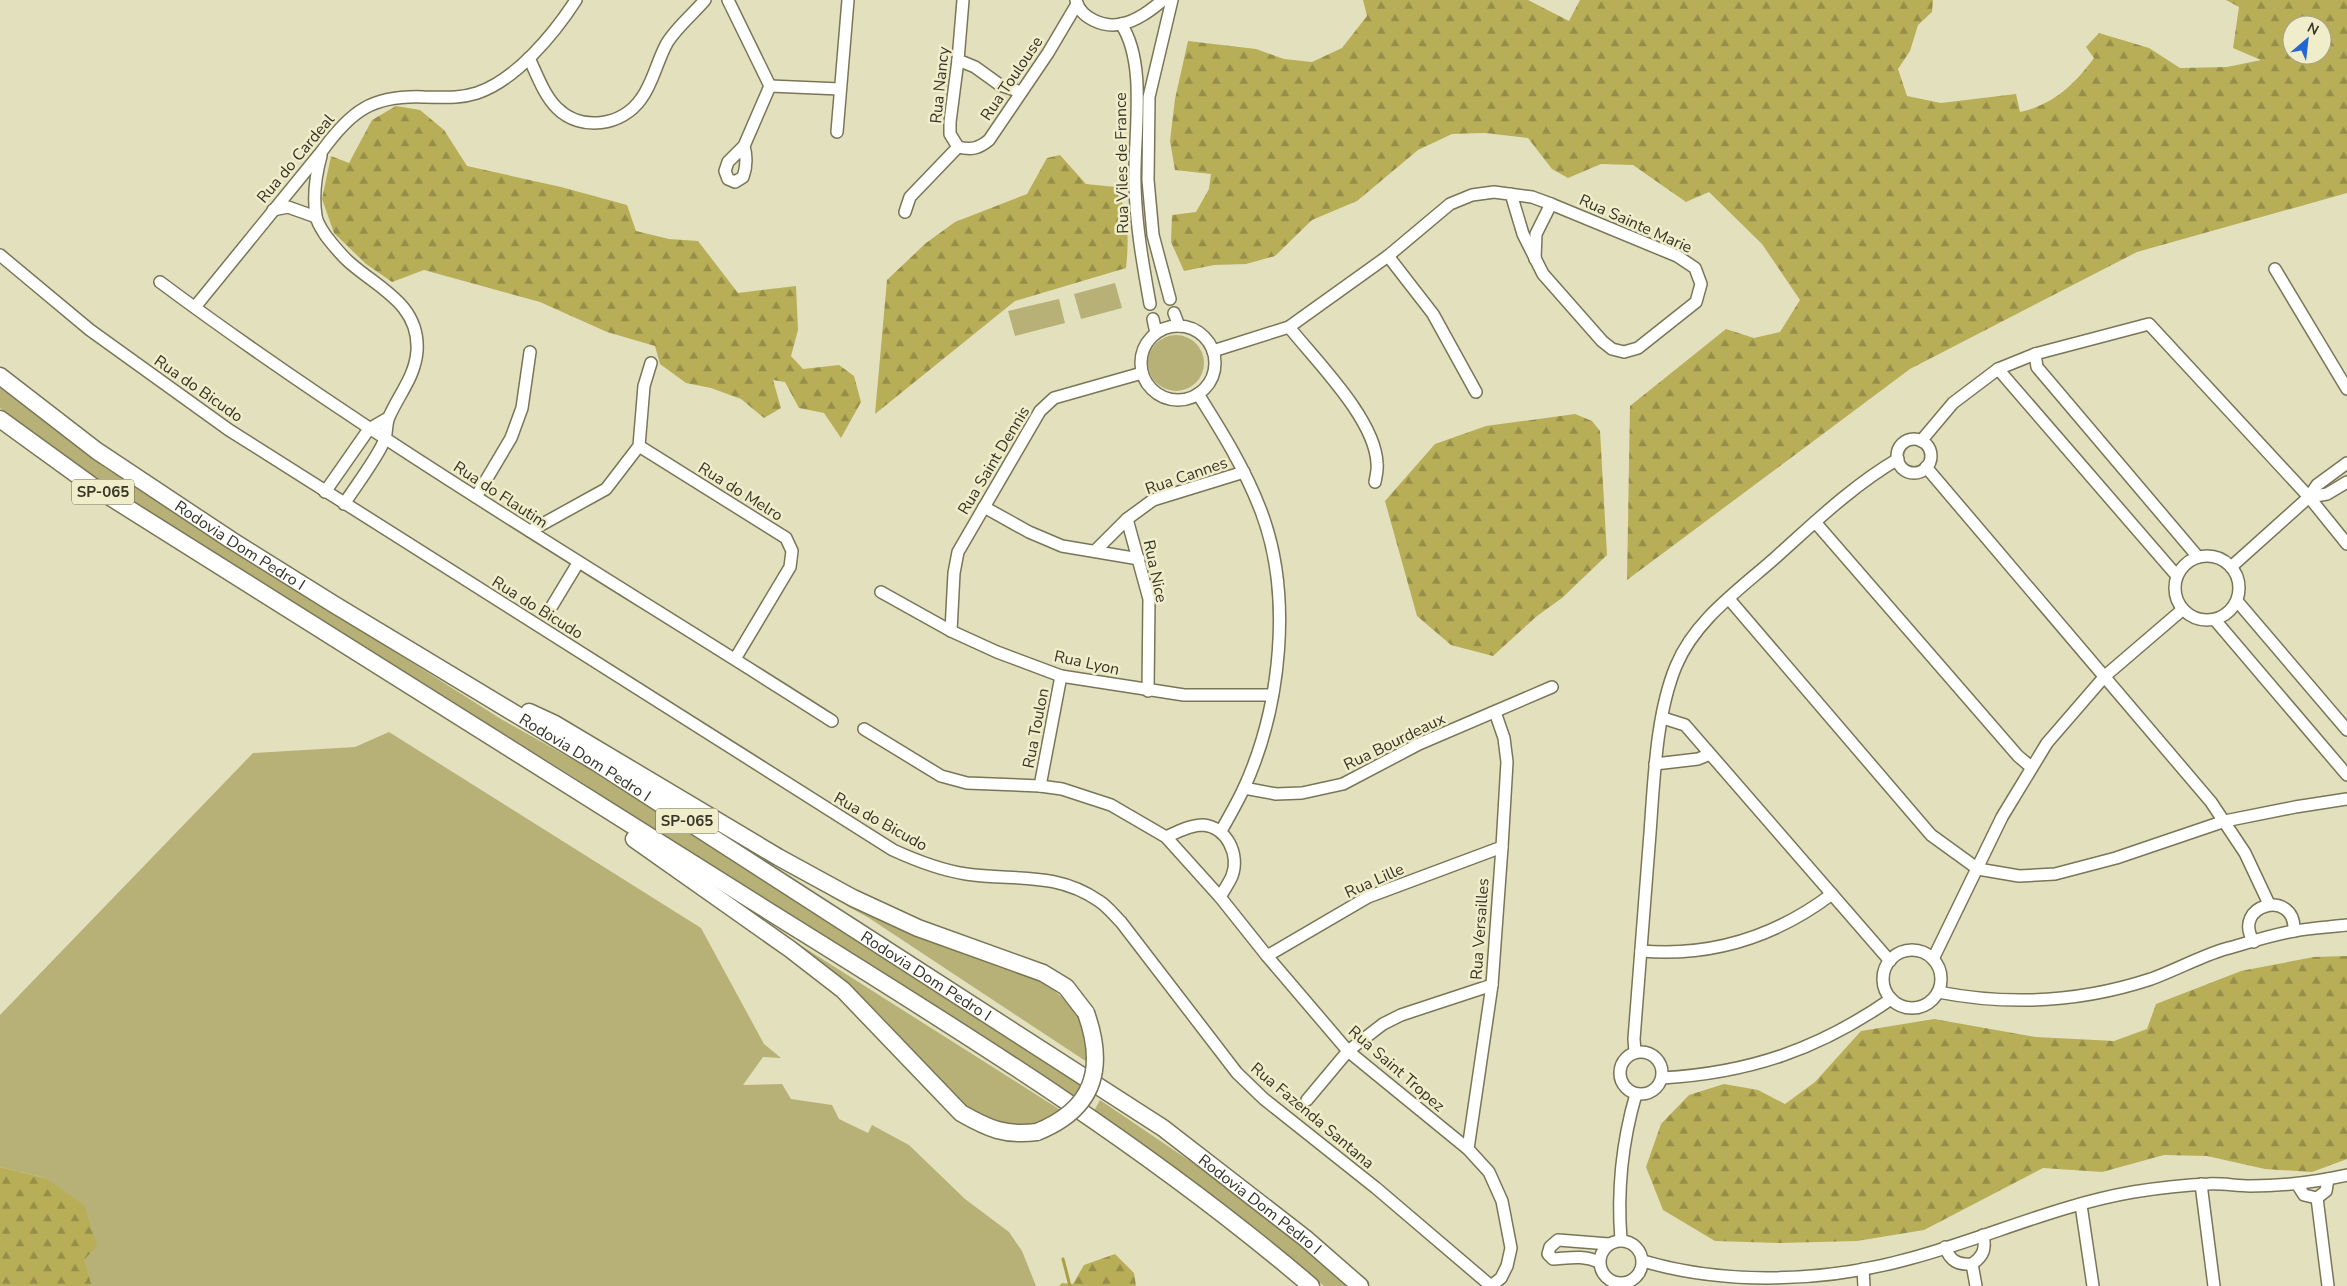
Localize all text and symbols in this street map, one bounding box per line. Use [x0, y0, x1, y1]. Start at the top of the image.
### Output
north arrow [2282, 15, 2332, 65]
text: N [2304, 18, 2322, 40]
street label: Rua Toulouse [976, 32, 1048, 125]
street label: Rua Nancy [925, 45, 955, 125]
street label: Rua Viles de France [1110, 92, 1134, 234]
street label: Rua do Cardeal [252, 109, 340, 208]
street label: Rua Sainte Marie [1576, 189, 1696, 259]
street label: Rua do Bicudo [150, 350, 247, 428]
street label: Rua Saint Dennis [953, 402, 1035, 519]
street label: Rua Cannes [1142, 452, 1230, 500]
street label: Rua do Flautim [449, 456, 552, 534]
street label: Rua do Melro [694, 457, 787, 527]
road number: SP-065 [72, 480, 134, 504]
street label: Rodovia Dom Pedro I [170, 496, 309, 596]
street label: Rua Nice [1138, 538, 1172, 605]
street label: Rua do Bicudo [488, 571, 587, 645]
street label: Rua Lyon [1052, 645, 1122, 681]
street label: Rua Toulon [1017, 686, 1055, 770]
street label: Rua Bourdeaux [1340, 708, 1449, 776]
street label: Rodovia Dom Pedro I [515, 709, 655, 807]
street label: Rua do Bicudo [830, 787, 931, 857]
road number: SP-065 [656, 808, 718, 834]
street label: Rua Lille [1341, 858, 1407, 904]
street label: Rua Versailles [1465, 877, 1495, 981]
street label: Rodovia Dom Pedro I [856, 926, 995, 1026]
street label: Rua Saint Tropez [1343, 1021, 1449, 1117]
street label: Rua Fazenda Santana [1246, 1058, 1379, 1174]
street label: Rodovia Dom Pedro I [1193, 1149, 1326, 1260]

